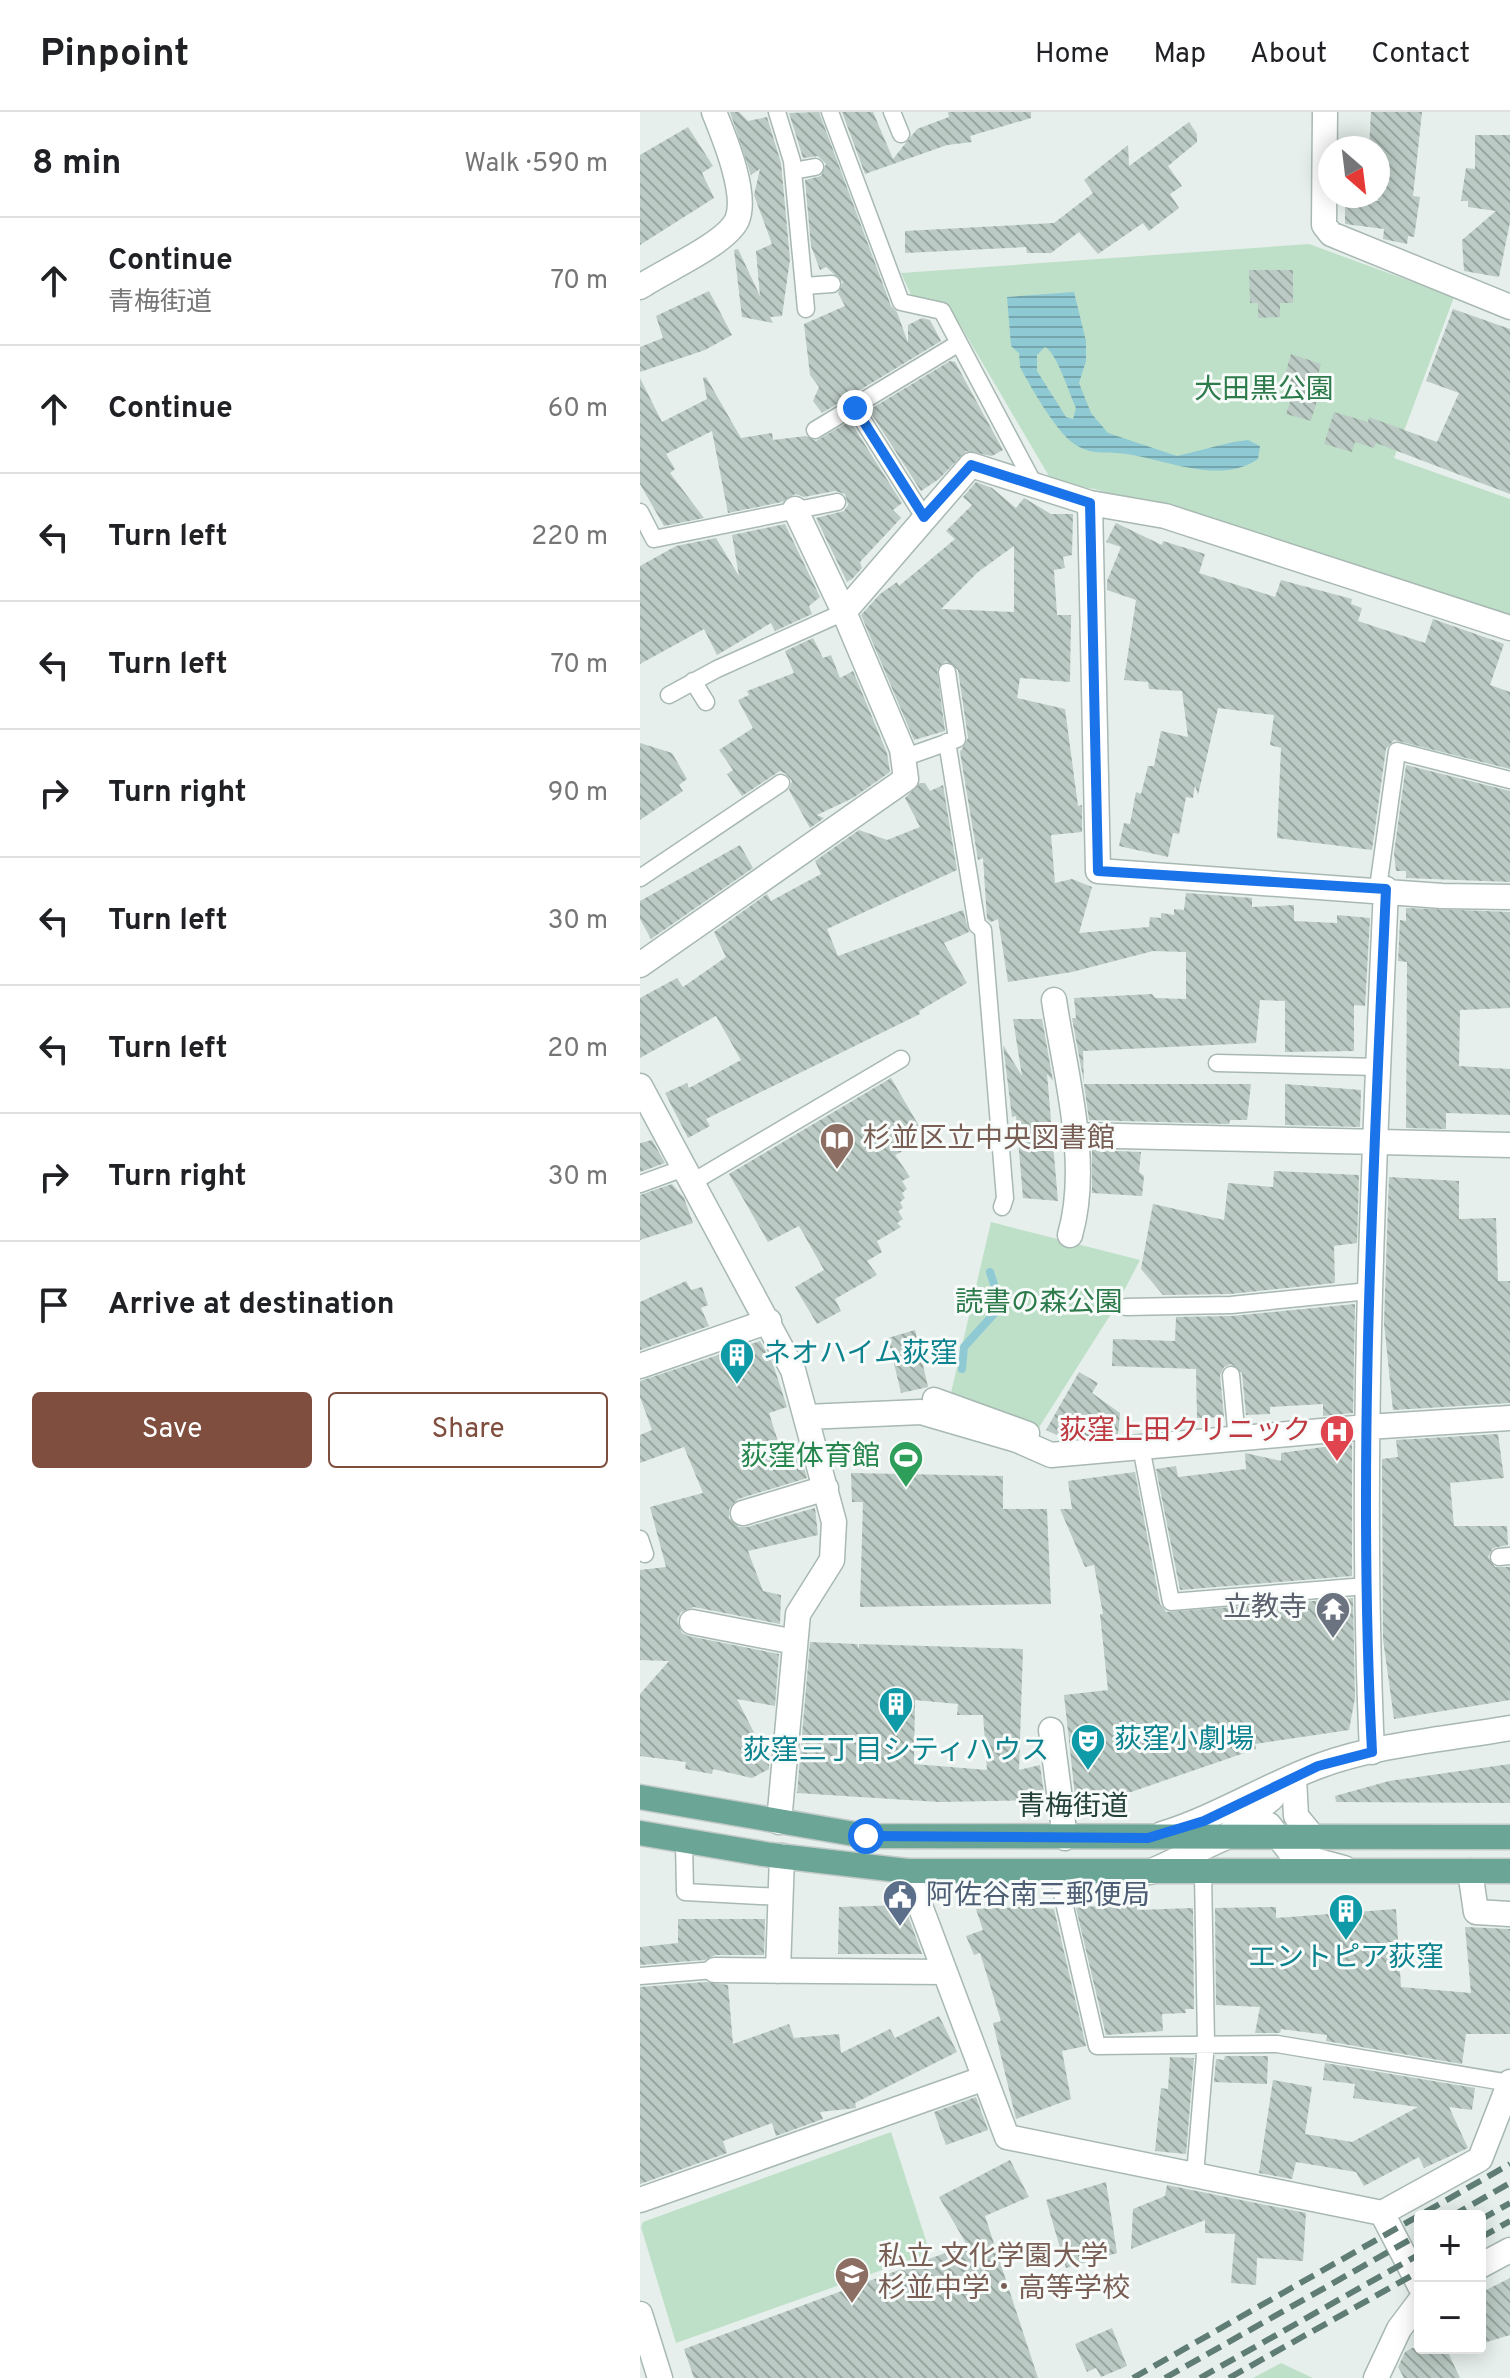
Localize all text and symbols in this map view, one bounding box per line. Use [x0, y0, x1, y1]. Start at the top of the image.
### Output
text: Pinpoint [40, 31, 189, 80]
text: Home [1035, 37, 1109, 73]
text: Map [1153, 37, 1206, 73]
text: About [1250, 37, 1327, 73]
text: Contact [1371, 37, 1470, 73]
north arrow [1318, 136, 1390, 208]
text: 8 min [32, 143, 121, 186]
text: Walk · 590 m [464, 148, 608, 181]
text: Continue [108, 243, 233, 280]
icon: ahead [32, 259, 76, 303]
text: 70 m [550, 265, 608, 298]
text: 青梅街道 [108, 287, 212, 320]
park label: 大田黒公園 [1194, 373, 1334, 409]
icon: ahead [32, 387, 76, 431]
route end [837, 390, 873, 426]
text: Continue [108, 391, 233, 428]
text: 60 m [548, 393, 608, 426]
icon: left [32, 515, 76, 559]
text: Turn left [108, 519, 228, 556]
text: 220 m [531, 521, 608, 554]
icon: left [32, 643, 76, 687]
text: Turn left [108, 647, 228, 684]
text: 70 m [550, 649, 608, 682]
icon: right [32, 771, 76, 815]
text: Turn right [108, 775, 246, 812]
text: 90 m [548, 777, 608, 810]
icon: left [32, 899, 76, 943]
text: Turn left [108, 903, 228, 940]
text: 30 m [548, 905, 608, 938]
icon: left [32, 1027, 76, 1071]
text: Turn left [108, 1031, 228, 1068]
text: 20 m [547, 1033, 608, 1066]
library icon: 杉並区立中央図書館 [818, 1121, 856, 1171]
place label: 杉並区立中央図書館 [863, 1122, 1115, 1158]
icon: right [32, 1155, 76, 1199]
text: Turn right [108, 1159, 246, 1196]
text: 30 m [548, 1161, 608, 1194]
icon: arrive [32, 1283, 76, 1327]
park label: 読書の森公園 [955, 1286, 1123, 1322]
text: Arrive at destination [108, 1287, 394, 1324]
building icon: ネオハイム荻窪 [718, 1336, 756, 1386]
place label: ネオハイム荻窪 [763, 1337, 958, 1373]
button: Save [32, 1392, 312, 1468]
button: Share [328, 1392, 608, 1468]
hospital icon: 荻窪上田クリニック [1318, 1413, 1356, 1463]
place label: 荻窪上田クリニック [1059, 1414, 1311, 1450]
sports icon: 荻窪体育館 [887, 1439, 925, 1489]
place label: 荻窪体育館 [740, 1440, 880, 1476]
temple icon: 立教寺 [1314, 1590, 1352, 1640]
place label: 立教寺 [1223, 1591, 1307, 1627]
building icon: 荻窪三丁目シティハウス [877, 1685, 915, 1735]
theatre icon: 荻窪小劇場 [1069, 1722, 1107, 1772]
place label: 荻窪小劇場 [1114, 1723, 1254, 1759]
place label: 荻窪三丁目シティハウス [743, 1734, 1049, 1770]
street label: 青梅街道 [1017, 1790, 1129, 1826]
route start [848, 1818, 884, 1854]
public building icon: 阿佐谷南三郵便局 [881, 1878, 919, 1928]
place label: 阿佐谷南三郵便局 [926, 1879, 1150, 1915]
building icon: エントピア荻窪 [1327, 1892, 1365, 1942]
place label: エントピア荻窪 [1248, 1941, 1444, 1977]
map controls [1414, 2210, 1486, 2354]
button: + [1414, 2210, 1486, 2282]
place label: 私立 文化学園大学 杉並中学・高等学校 [878, 2240, 1130, 2308]
school or university icon: 私立 文化学園大学 杉並中学・高等学校 [833, 2255, 871, 2305]
button: − [1414, 2282, 1486, 2354]

